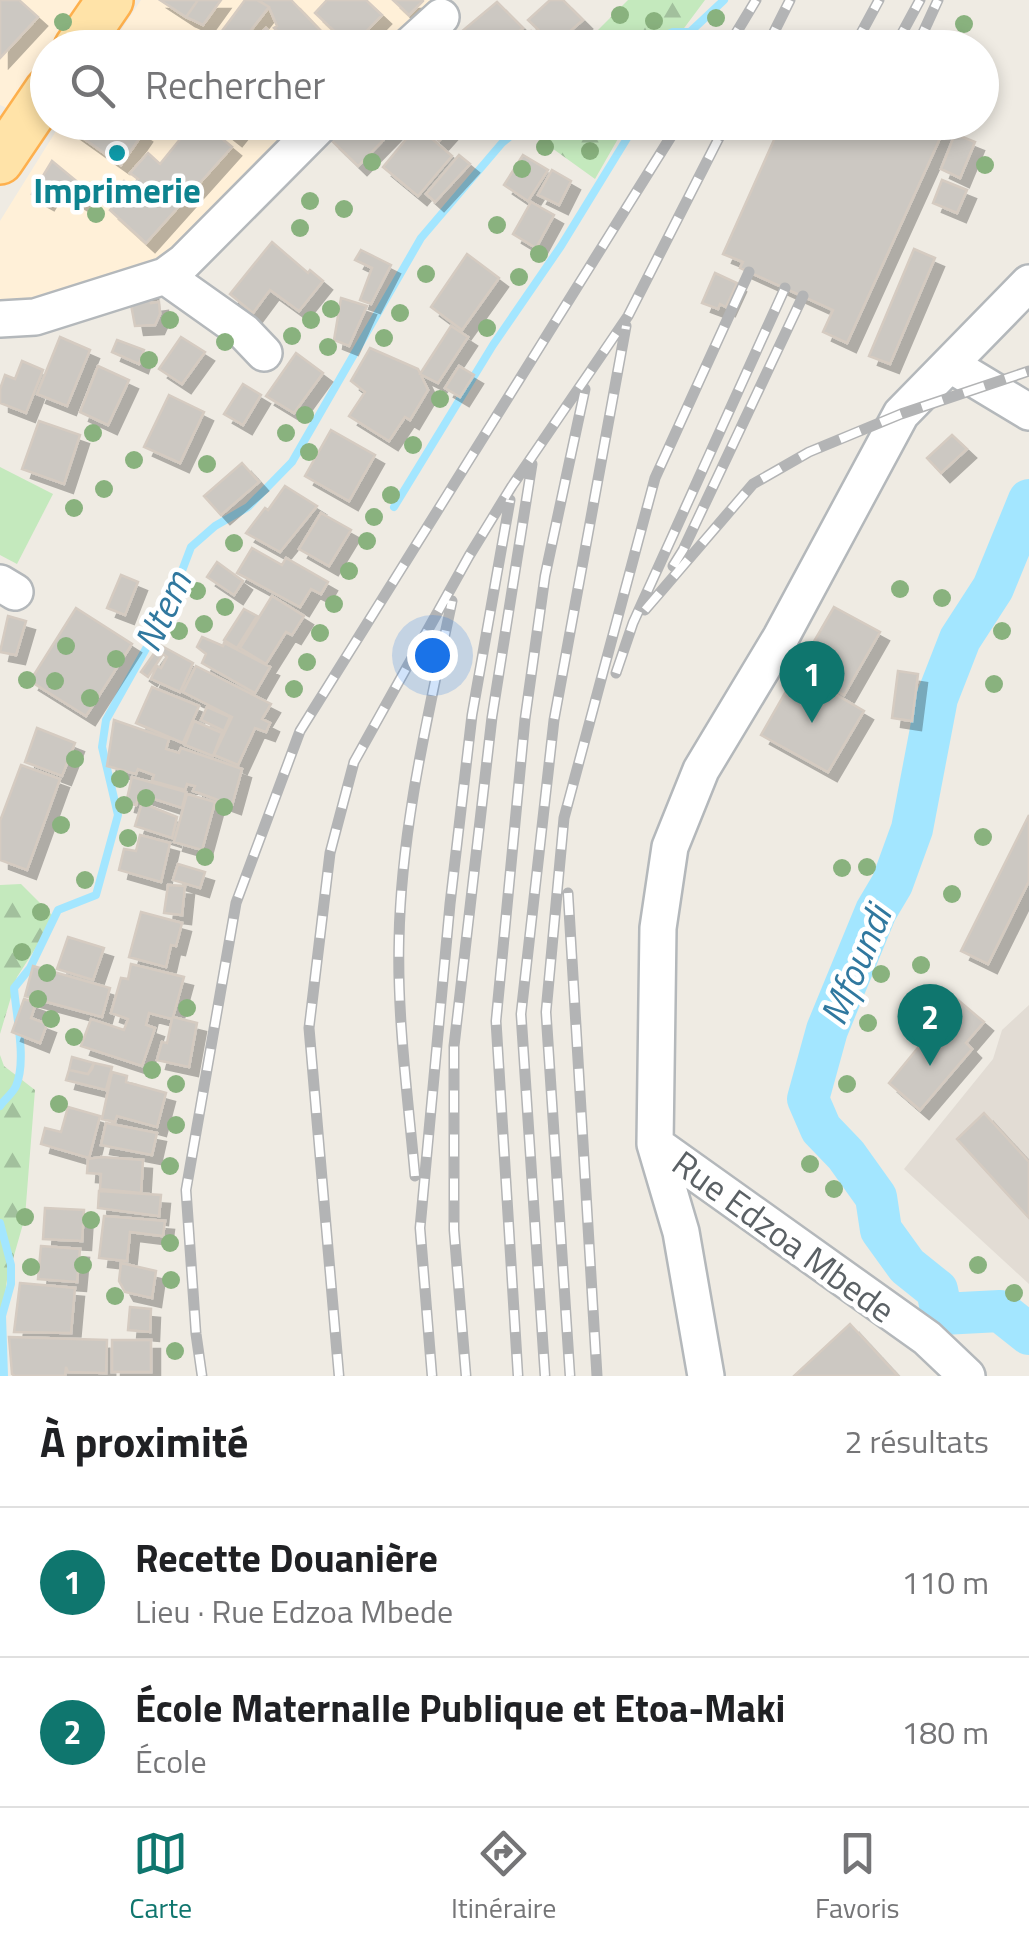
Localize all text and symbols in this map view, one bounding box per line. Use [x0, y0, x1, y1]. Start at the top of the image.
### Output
search box [30, 30, 999, 140]
text: Rechercher [145, 56, 326, 114]
icon: search [65, 58, 120, 113]
marker: Imprimerie [106, 142, 128, 164]
place label: Imprimerie [33, 163, 201, 217]
water label: Ntem [118, 560, 206, 661]
your location [407, 630, 458, 681]
pin: 1 [780, 640, 844, 723]
water label: Mfoundi [804, 893, 908, 1034]
pin: 2 [898, 984, 962, 1066]
street label: Rue Edzoa Mbede [661, 1137, 907, 1335]
text: À proximité [40, 1409, 248, 1473]
text: 2 résultats [844, 1417, 989, 1465]
text: Recette Douanière [135, 1529, 438, 1587]
text: 1 [64, 1558, 81, 1606]
text: 110 m [901, 1558, 989, 1606]
text: Lieu · Rue Edzoa Mbede [135, 1587, 453, 1635]
text: École Maternalle Publique et Etoa-Maki [135, 1679, 785, 1737]
text: 2 [64, 1708, 81, 1756]
text: 180 m [901, 1708, 989, 1756]
text: École [135, 1737, 207, 1785]
tab: Carte [129, 1826, 192, 1929]
tab: Itinéraire [451, 1826, 556, 1929]
tab: Favoris [815, 1826, 900, 1929]

